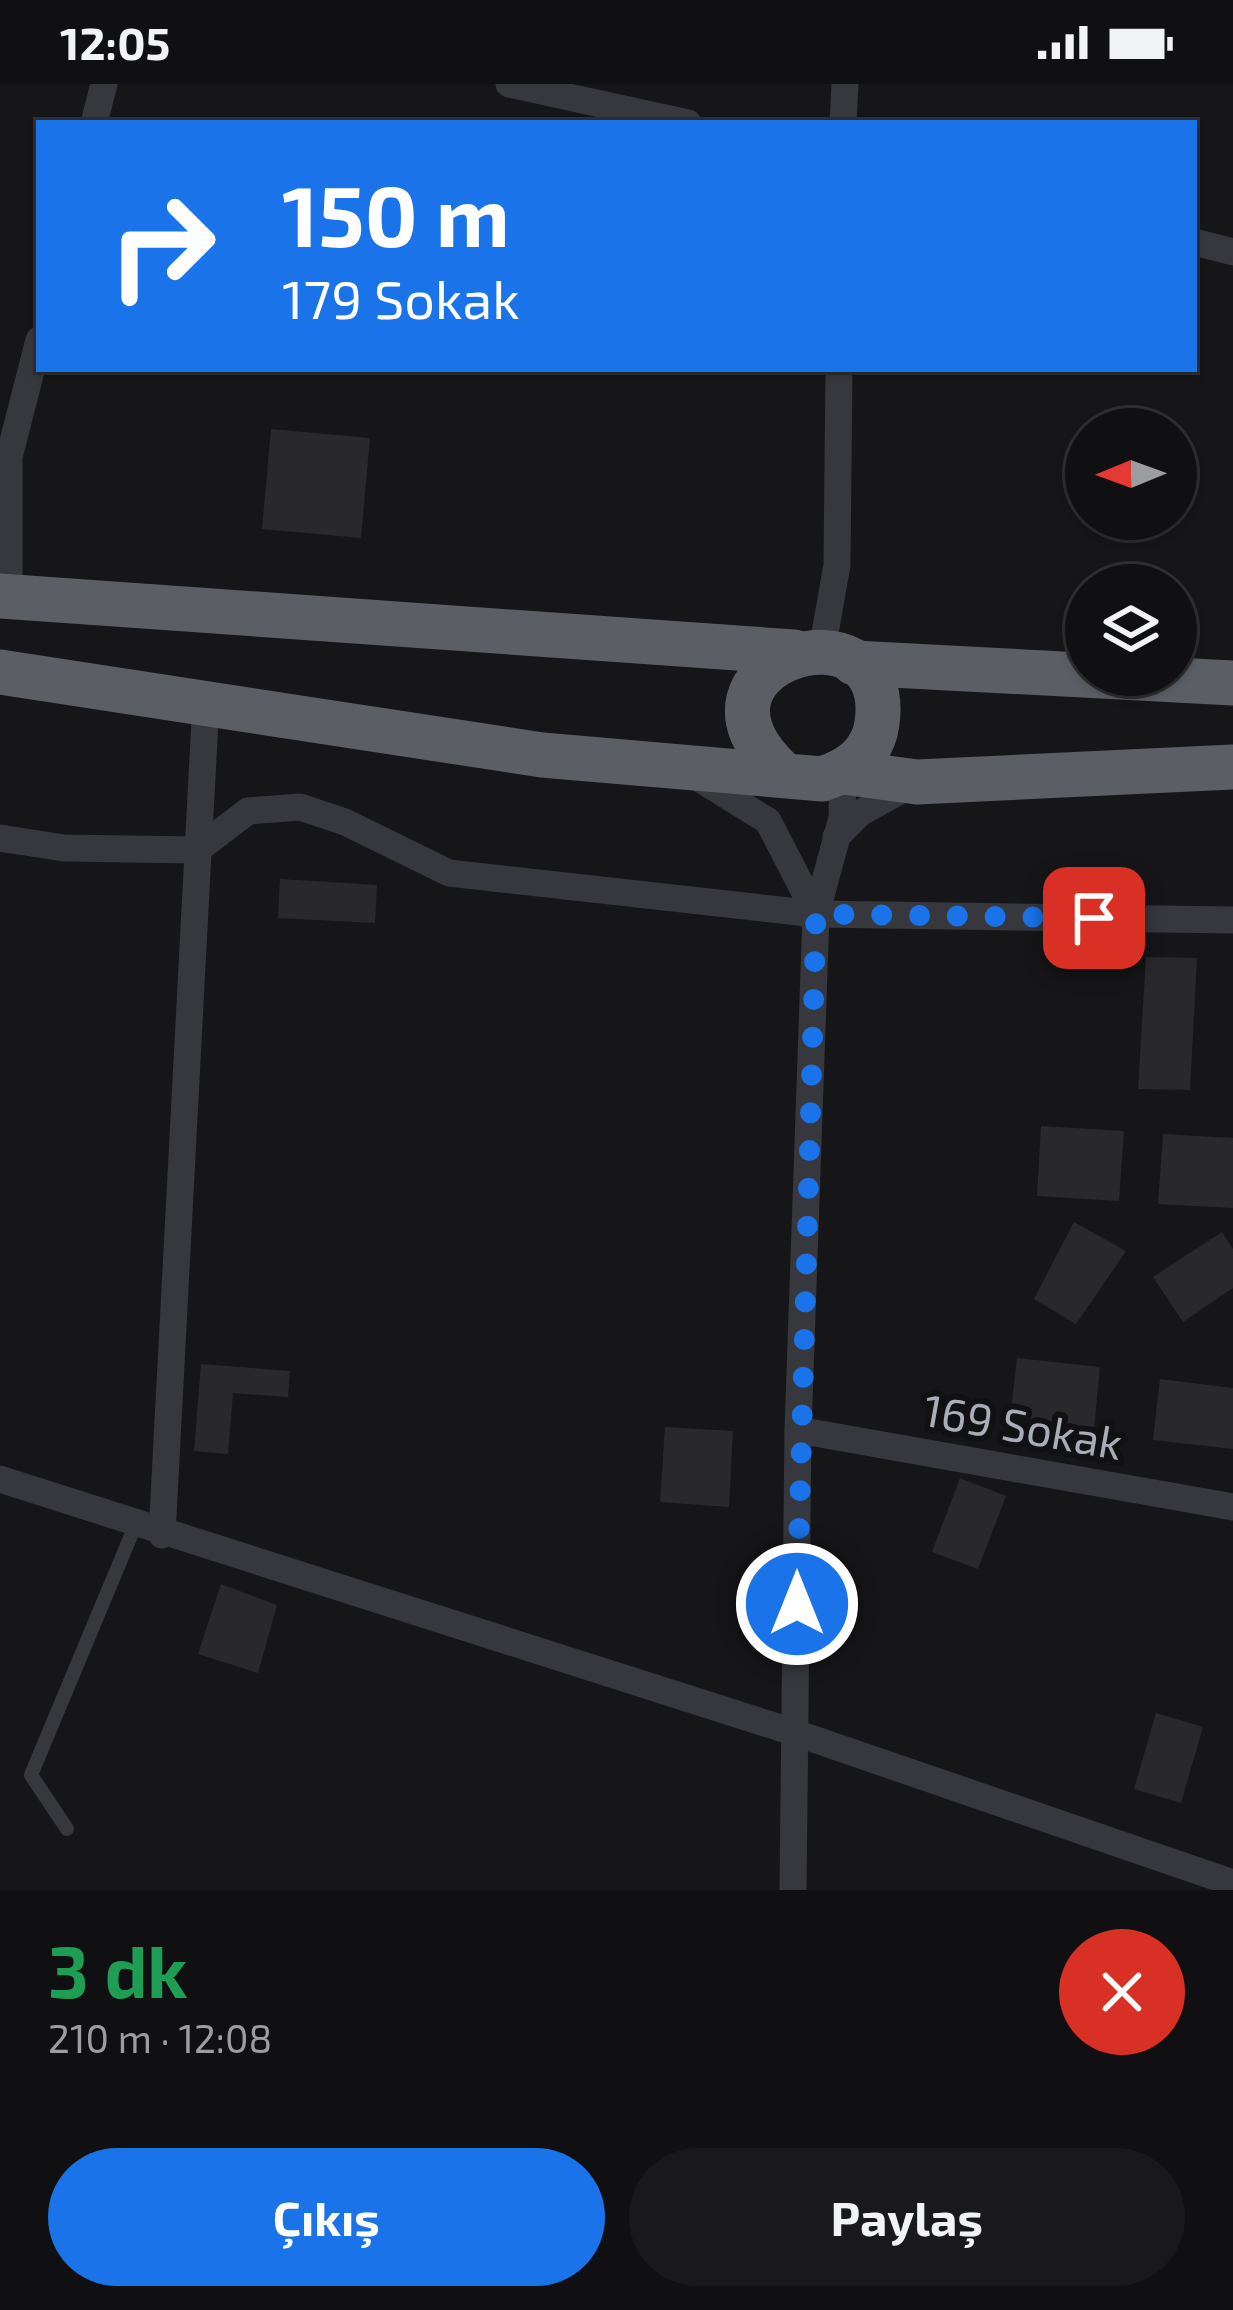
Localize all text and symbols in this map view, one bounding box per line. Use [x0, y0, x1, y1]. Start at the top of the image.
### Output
text: 12:05 [60, 15, 170, 69]
text: 150 m [282, 163, 510, 264]
icon: right [84, 168, 240, 324]
text: 179 Sokak [282, 265, 520, 330]
north arrow [1065, 408, 1197, 540]
map controls [1065, 408, 1197, 696]
button: layers [1065, 564, 1197, 696]
pin [1043, 867, 1145, 969]
icon: arrive [1061, 885, 1127, 951]
street label: 169 Sokak [920, 1381, 1127, 1469]
position arrow [734, 1541, 860, 1667]
text: 3 dk [48, 1926, 188, 2012]
button: close [1059, 1929, 1185, 2055]
text: 210 m · 12:08 [48, 2014, 272, 2061]
button: Çıkış [48, 2148, 605, 2286]
button: Paylaş [629, 2148, 1185, 2286]

